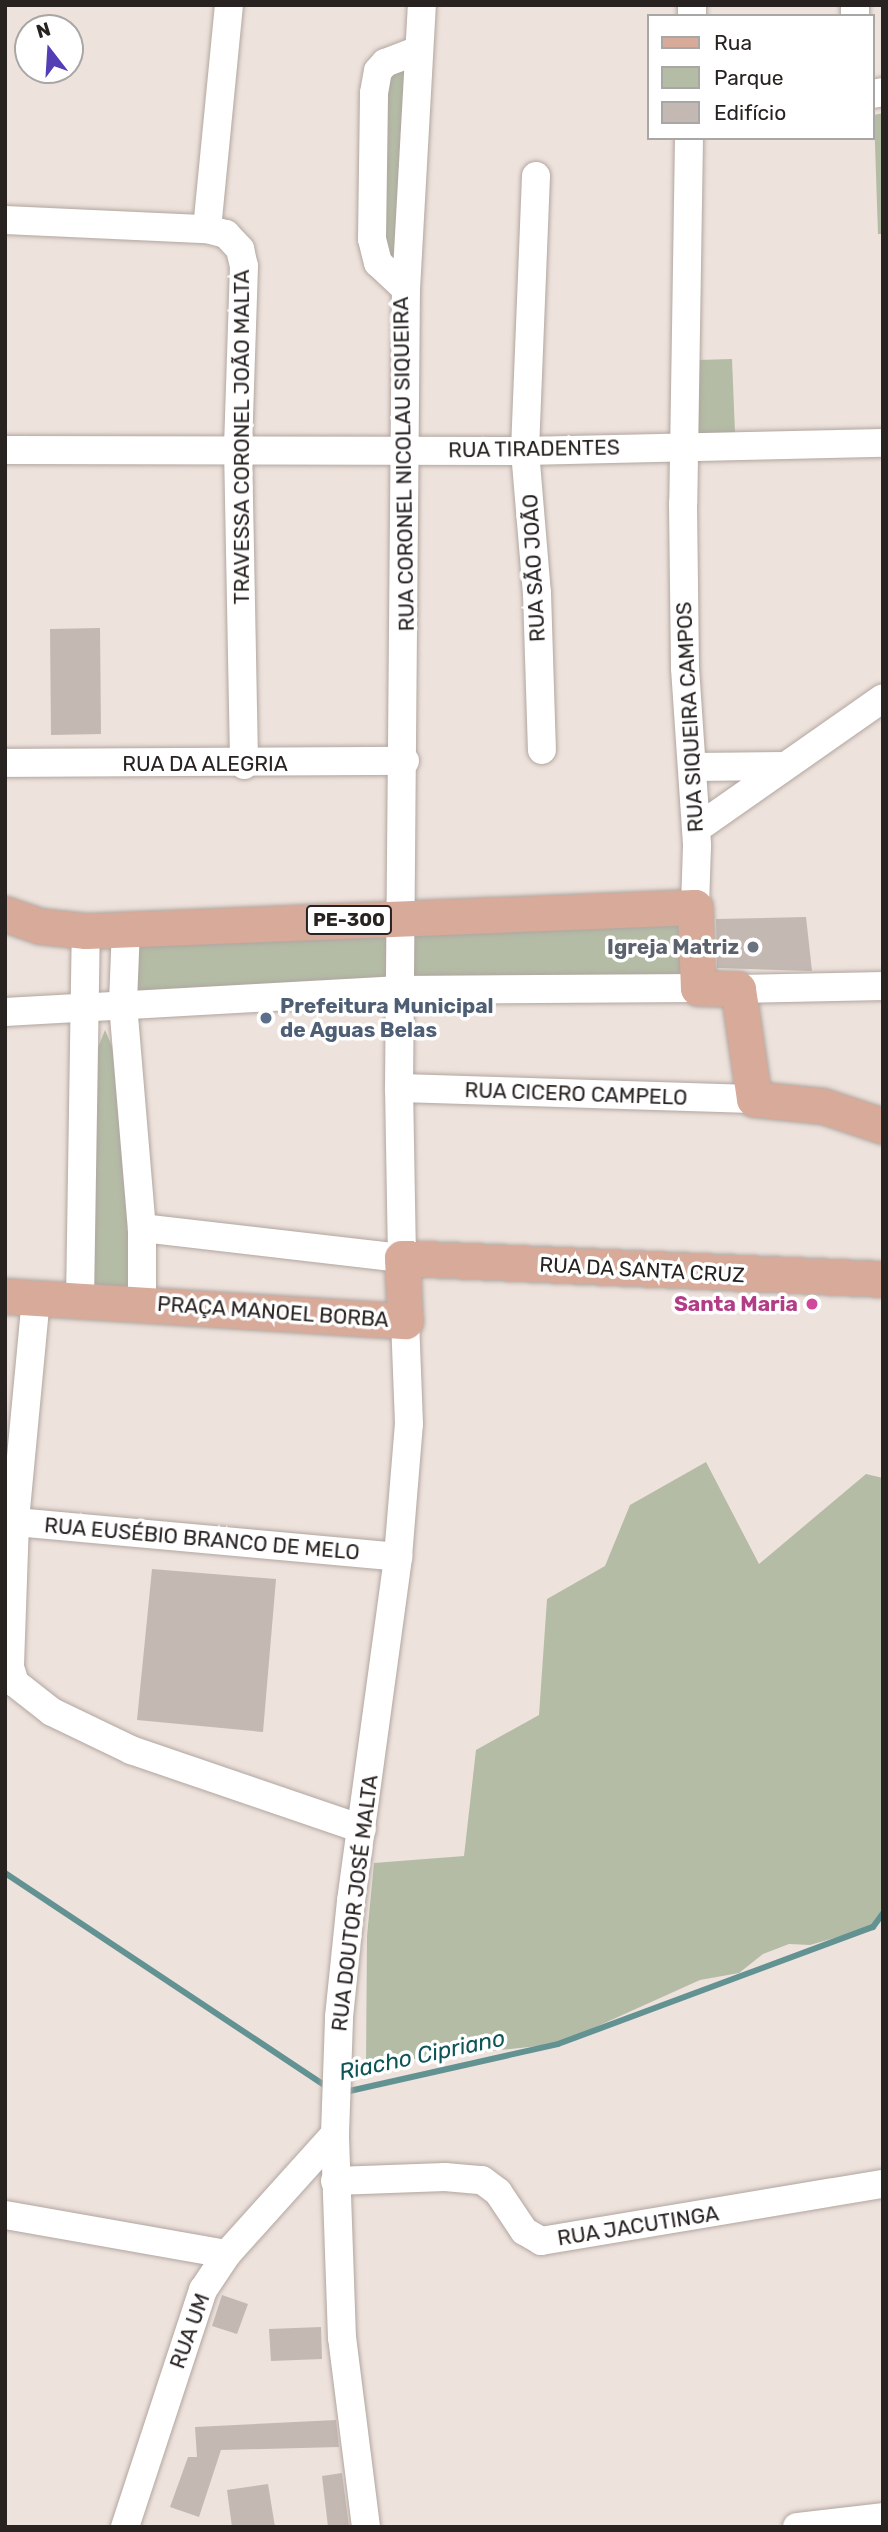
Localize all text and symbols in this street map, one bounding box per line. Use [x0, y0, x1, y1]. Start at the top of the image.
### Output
north arrow [14, 14, 84, 84]
legend [646, 14, 874, 140]
text: N [33, 17, 53, 43]
text: Rua [714, 30, 752, 55]
text: Parque [714, 65, 784, 90]
text: Edifício [714, 100, 786, 125]
street label: TRAVESSA CORONEL JOÃO MALTA [229, 269, 255, 605]
street label: RUA CORONEL NICOLAU SIQUEIRA [388, 296, 420, 632]
street label: RUA TIRADENTES [447, 435, 621, 463]
street label: RUA SÃO JOÃO [518, 493, 550, 643]
street label: RUA SIQUEIRA CAMPOS [671, 601, 709, 833]
street label: RUA DA ALEGRIA [121, 751, 289, 777]
road number: PE-300 [305, 904, 393, 936]
place label: Igreja Matriz [607, 934, 739, 960]
marker: Igreja Matriz [745, 939, 761, 955]
place label: Prefeitura Municipal de Aguas Belas [280, 993, 494, 1043]
marker: Prefeitura Municipal de Aguas Belas [258, 1010, 274, 1026]
street label: RUA CICERO CAMPELO [464, 1078, 688, 1110]
street label: RUA DA SANTA CRUZ [538, 1252, 746, 1288]
street label: PRAÇA MANOEL BORBA [156, 1291, 390, 1333]
place label: Santa Maria [674, 1291, 798, 1317]
marker: Santa Maria [804, 1296, 820, 1312]
street label: RUA EUSÉBIO BRANCO DE MELO [43, 1513, 361, 1565]
street label: RUA DOUTOR JOSÉ MALTA [327, 1773, 383, 2033]
water label: Riacho Cipriano [336, 2024, 508, 2086]
street label: RUA JACUTINGA [555, 2201, 721, 2251]
street label: RUA UM [165, 2290, 215, 2372]

